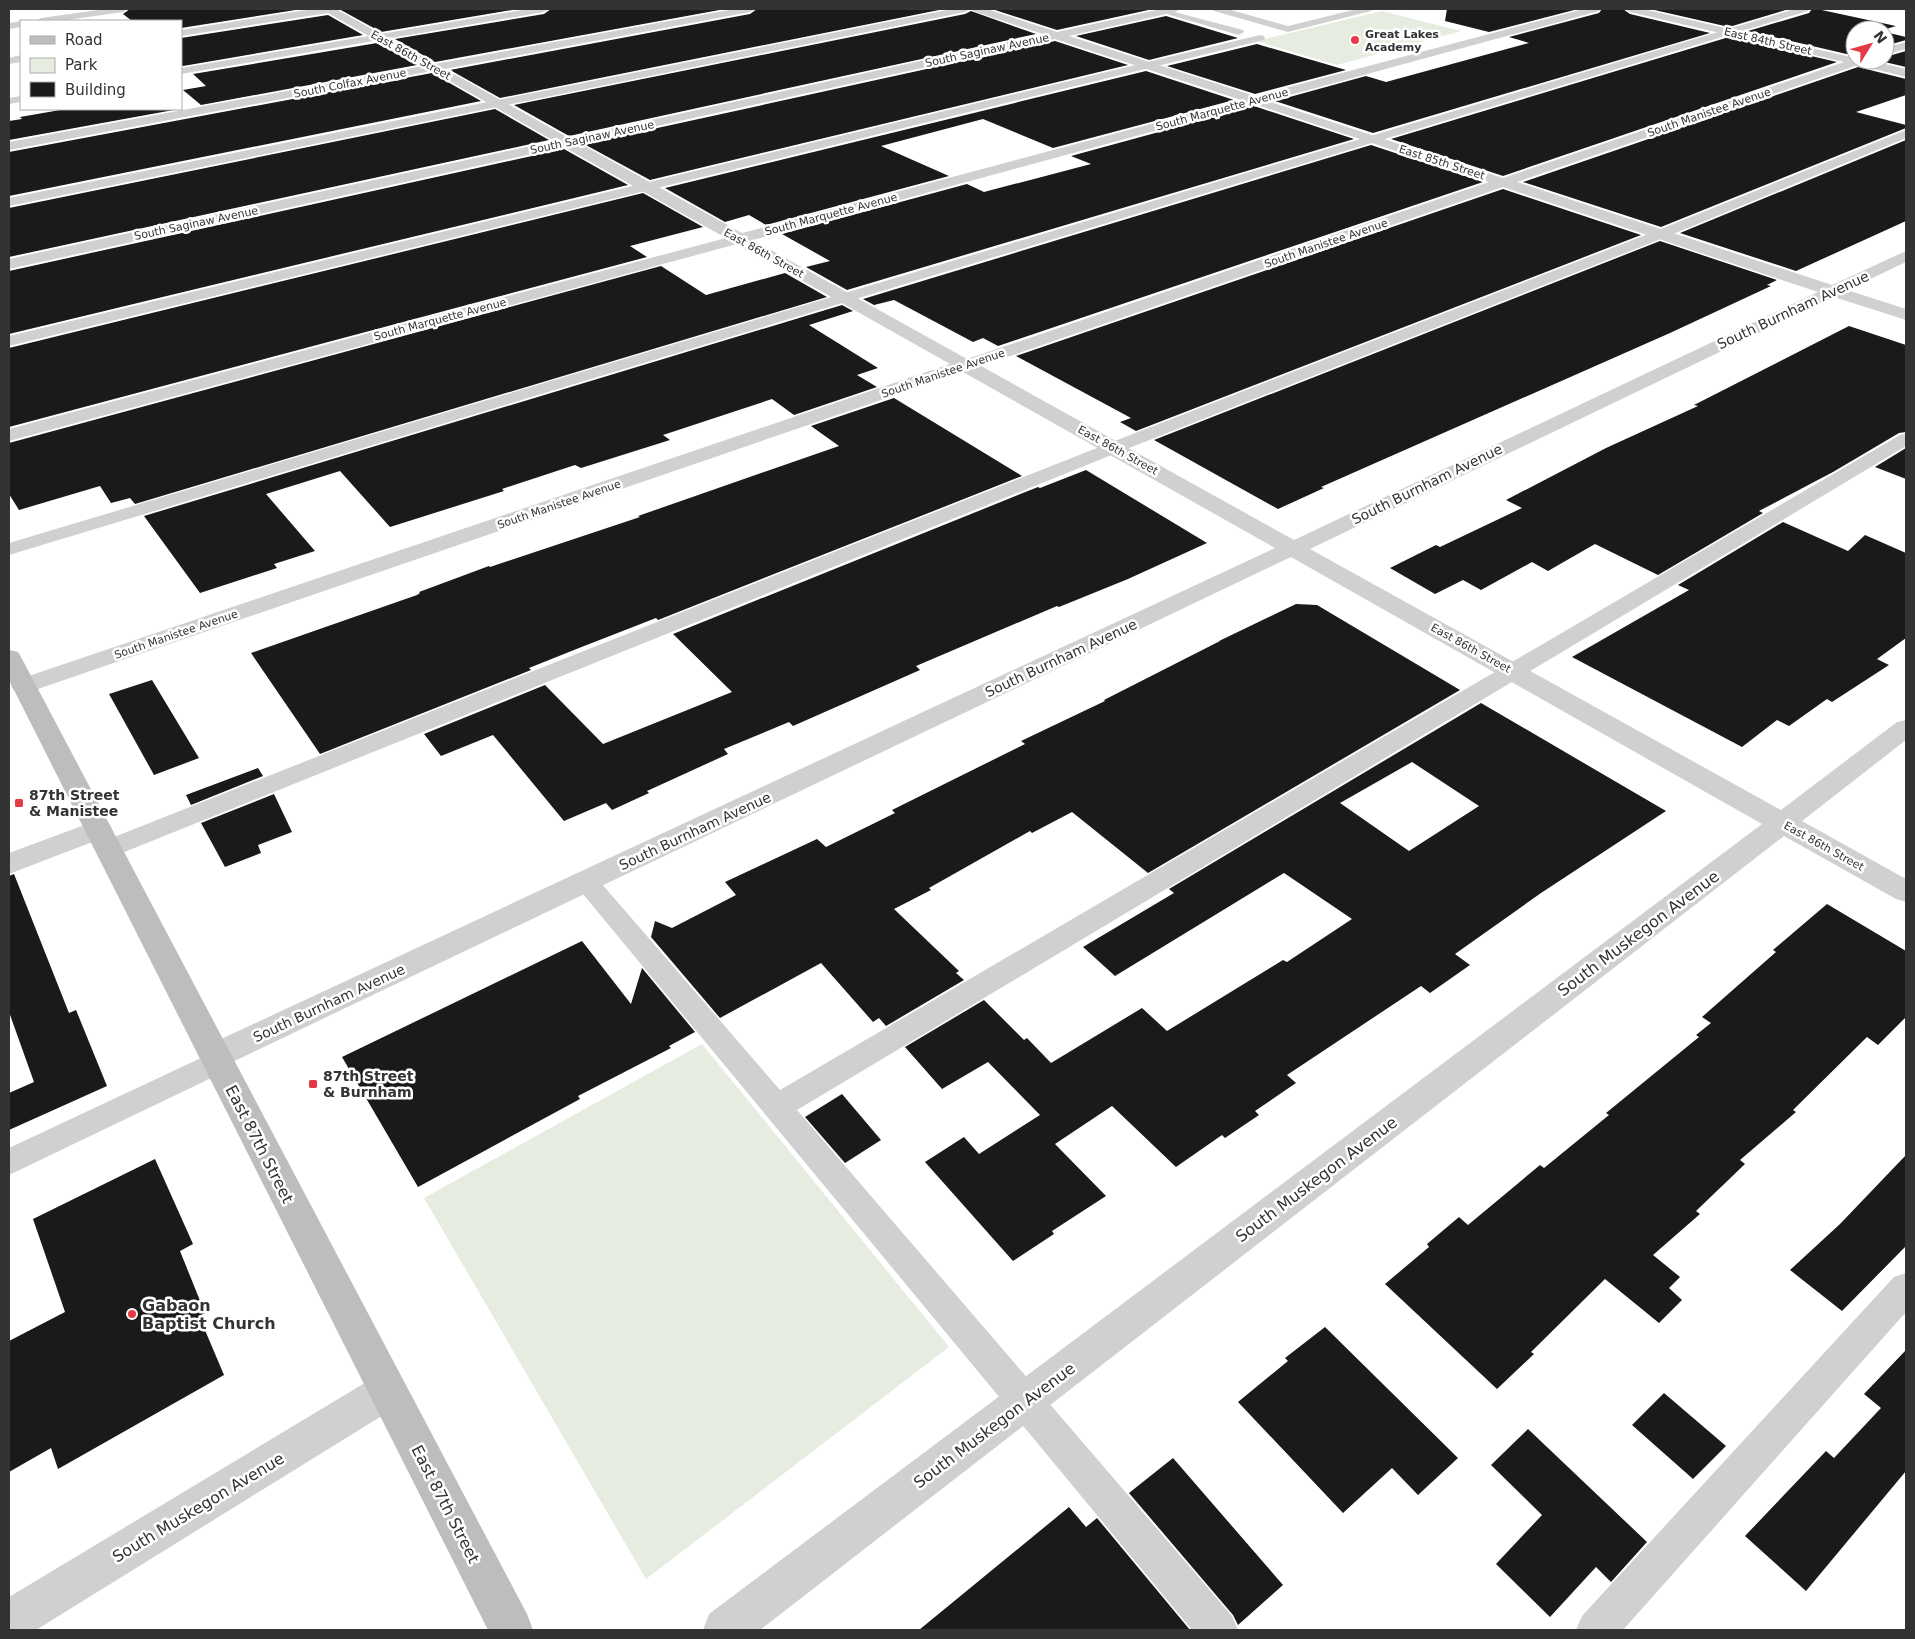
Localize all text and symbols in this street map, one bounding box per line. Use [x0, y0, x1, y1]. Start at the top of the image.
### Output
legend [20, 20, 182, 110]
north arrow [1845, 20, 1895, 70]
street label: East 84th Street [1723, 25, 1814, 58]
street label: East 86th Street [368, 28, 454, 83]
place label: Great Lakes Academy [1365, 28, 1439, 54]
text: N [1870, 28, 1890, 47]
text: Road [65, 31, 103, 49]
street label: South Saginaw Avenue [924, 31, 1050, 70]
marker: Great Lakes Academy [1349, 34, 1361, 46]
text: Park [65, 56, 98, 74]
street label: South Colfax Avenue [293, 66, 408, 101]
text: Building [65, 81, 126, 99]
street label: South Marquette Avenue [1155, 85, 1290, 133]
street label: South Manistee Avenue [1646, 85, 1773, 140]
street label: South Saginaw Avenue [529, 118, 655, 157]
street label: East 85th Street [1397, 142, 1487, 183]
street label: South Marquette Avenue [764, 190, 899, 238]
street label: South Saginaw Avenue [133, 204, 259, 243]
street label: South Manistee Avenue [1263, 216, 1390, 271]
street label: East 86th Street [721, 226, 807, 281]
street label: South Burnham Avenue [1715, 268, 1871, 352]
street label: South Marquette Avenue [373, 295, 508, 343]
street label: South Manistee Avenue [880, 346, 1007, 401]
street label: East 86th Street [1075, 423, 1161, 478]
street label: South Burnham Avenue [1349, 441, 1505, 527]
street label: South Manistee Avenue [496, 477, 623, 532]
street label: South Manistee Avenue [113, 607, 240, 662]
street label: South Burnham Avenue [983, 616, 1139, 700]
street label: East 86th Street [1428, 621, 1514, 676]
place label: 87th Street & Manistee [29, 787, 120, 819]
street label: South Burnham Avenue [617, 789, 773, 873]
marker: 87th Street & Manistee [13, 797, 25, 809]
street label: East 86th Street [1781, 819, 1867, 874]
street label: South Muskegon Avenue [1554, 867, 1723, 1000]
street label: South Burnham Avenue [251, 961, 407, 1045]
place label: 87th Street & Burnham [323, 1068, 414, 1100]
marker: 87th Street & Burnham [307, 1078, 319, 1090]
street label: East 87th Street [222, 1082, 298, 1206]
street label: South Muskegon Avenue [1232, 1113, 1401, 1246]
place label: Gabaon Baptist Church [142, 1296, 276, 1333]
marker: Gabaon Baptist Church [126, 1308, 138, 1320]
street label: South Muskegon Avenue [910, 1359, 1079, 1492]
street label: East 87th Street [408, 1442, 484, 1566]
street label: South Muskegon Avenue [109, 1449, 288, 1566]

